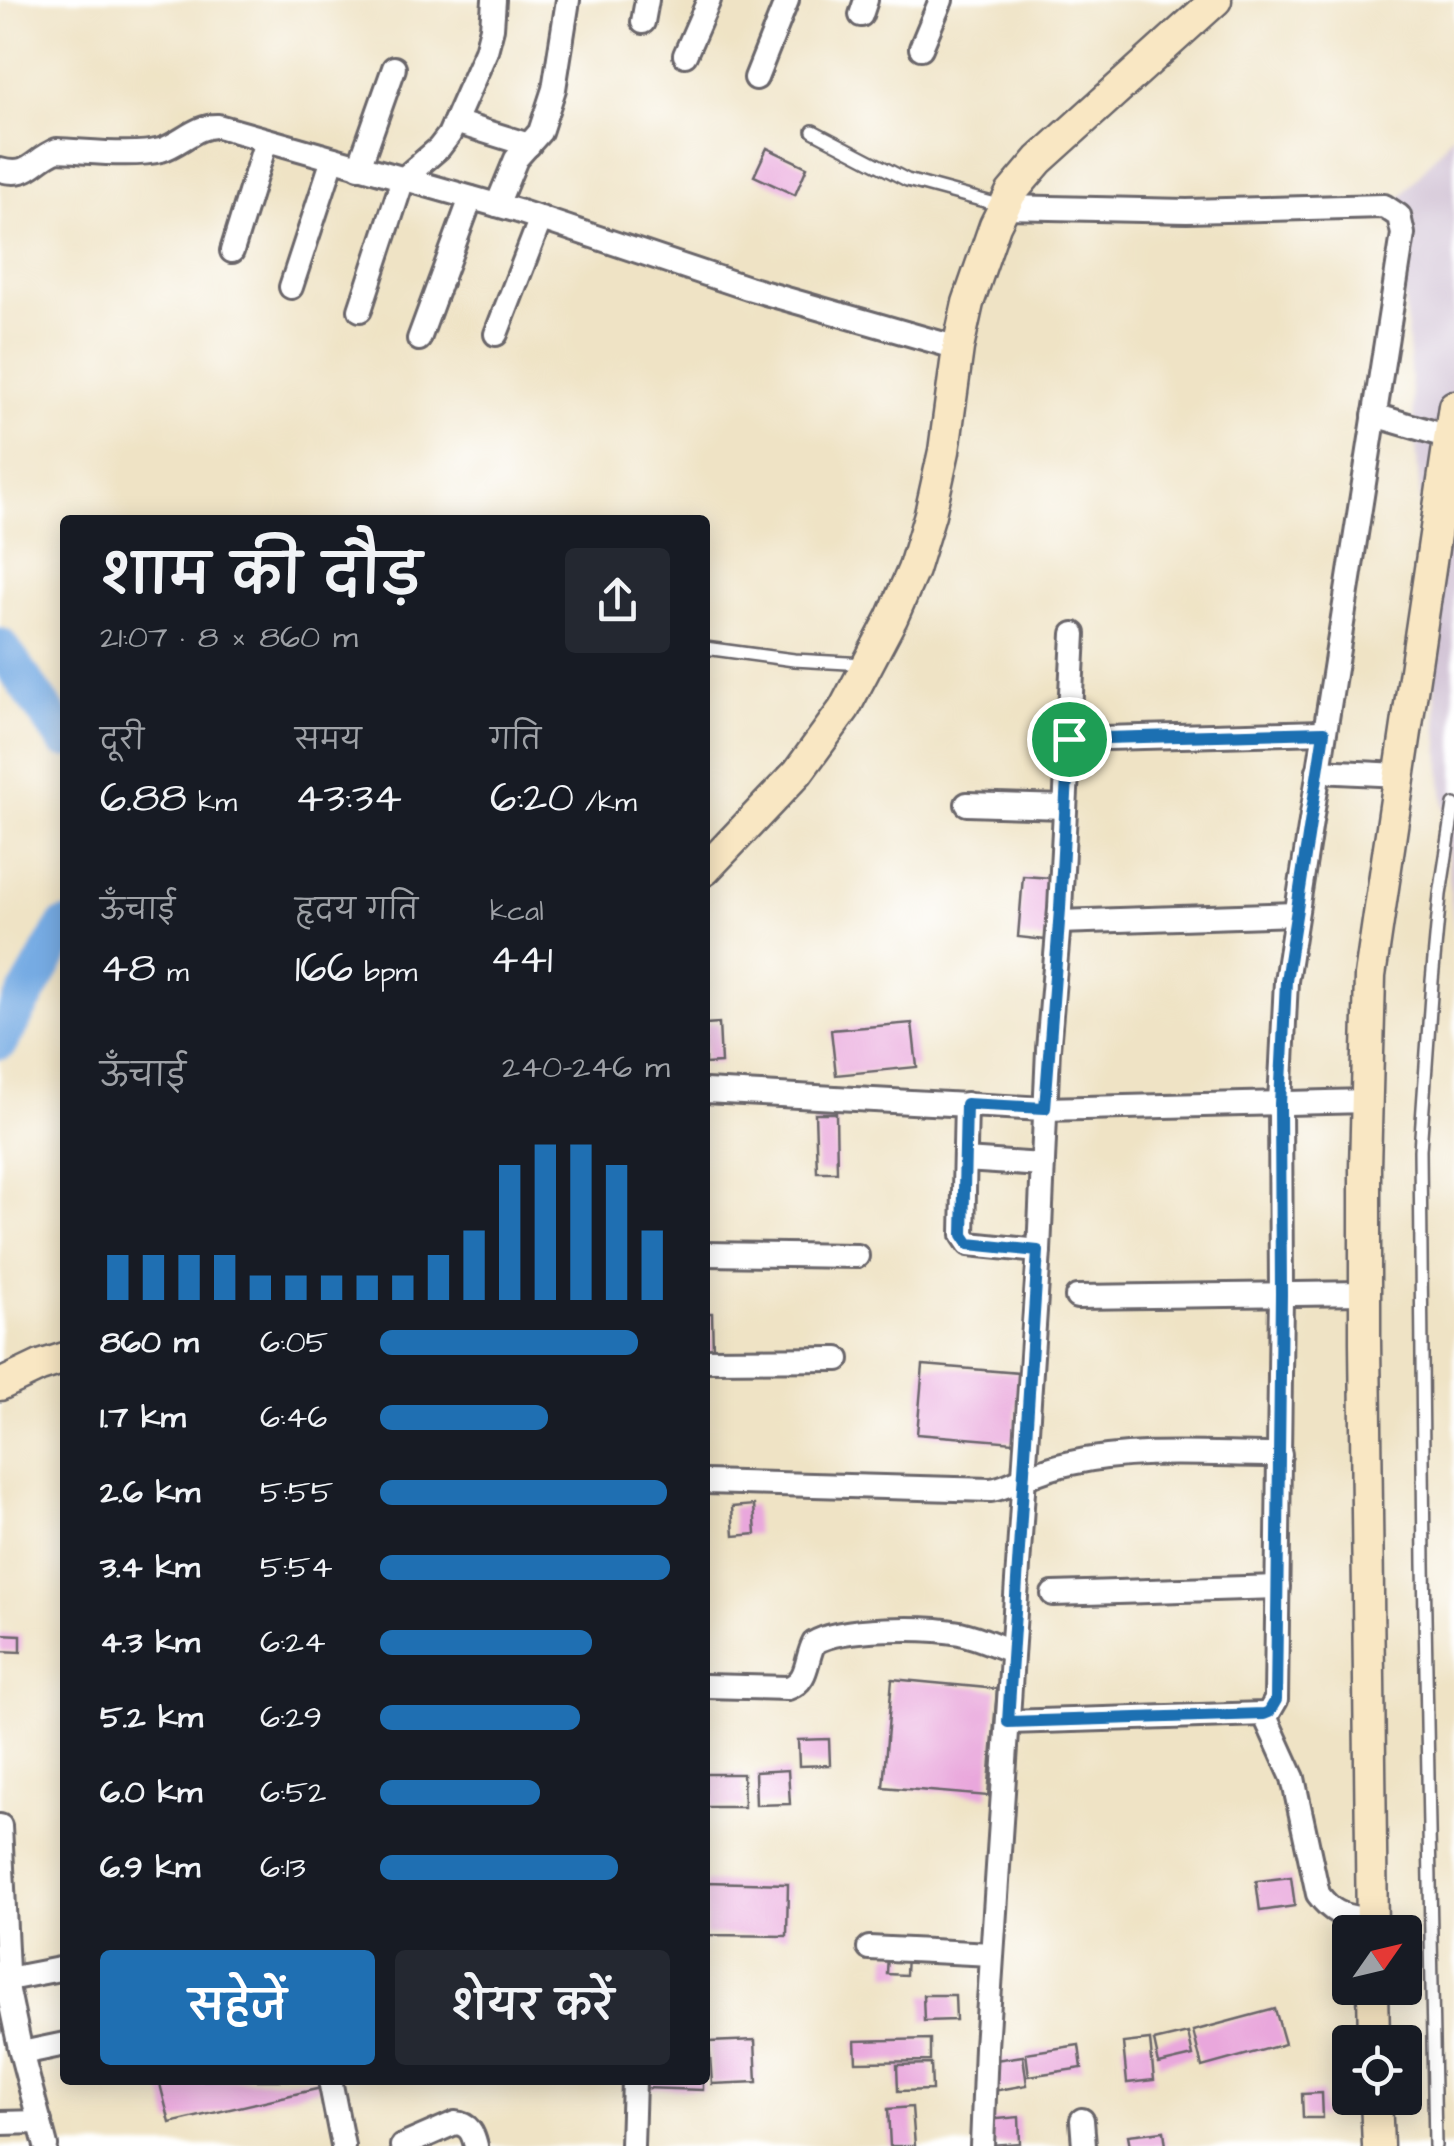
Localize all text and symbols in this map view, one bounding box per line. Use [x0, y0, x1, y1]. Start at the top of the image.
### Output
text: शाम की दौड़ [100, 539, 421, 615]
button: share [565, 548, 670, 653]
text: 21:07 · 8 × 860 m [100, 615, 358, 660]
pin [1027, 697, 1112, 782]
icon: arrive [1042, 712, 1097, 767]
text: दूरी [100, 721, 144, 760]
text: समय [295, 721, 362, 760]
text: गति [490, 721, 541, 760]
text: 6.88 [100, 770, 187, 828]
text: 43:34 [295, 770, 402, 828]
text: 6:20 [490, 770, 574, 828]
text: km [187, 783, 237, 822]
text: /km [574, 783, 637, 822]
text: ऊँचाई [100, 891, 175, 930]
text: हृदय गति [295, 891, 418, 930]
text: kcal [490, 892, 544, 931]
text: 441 [490, 931, 553, 989]
text: 48 [100, 940, 156, 998]
text: 166 [295, 940, 353, 998]
text: m [156, 953, 189, 992]
text: bpm [353, 953, 417, 992]
text: 240–246 m [502, 1045, 670, 1090]
text: ऊँचाई [100, 1054, 186, 1099]
text: 860 m [100, 1320, 199, 1365]
text: 6:05 [260, 1320, 328, 1365]
text: 1.7 km [100, 1395, 186, 1440]
text: 6:46 [260, 1395, 327, 1440]
text: 2.6 km [100, 1470, 200, 1515]
text: 5:55 [260, 1470, 333, 1515]
text: 3.4 km [100, 1545, 200, 1590]
text: 5:54 [260, 1545, 332, 1590]
text: 4.3 km [100, 1620, 200, 1665]
text: 6:24 [260, 1620, 326, 1665]
text: 5.2 km [100, 1695, 203, 1740]
text: 6:29 [260, 1695, 322, 1740]
text: 6.0 km [100, 1770, 202, 1815]
text: 6:52 [260, 1770, 326, 1815]
text: 6.9 km [100, 1845, 200, 1890]
text: 6:13 [260, 1845, 306, 1890]
north arrow [1332, 1915, 1422, 2005]
map controls [1332, 1915, 1422, 2115]
button: सहेजें [100, 1950, 375, 2065]
button: शेयर करें [395, 1950, 670, 2065]
button: locate [1332, 2025, 1422, 2115]

